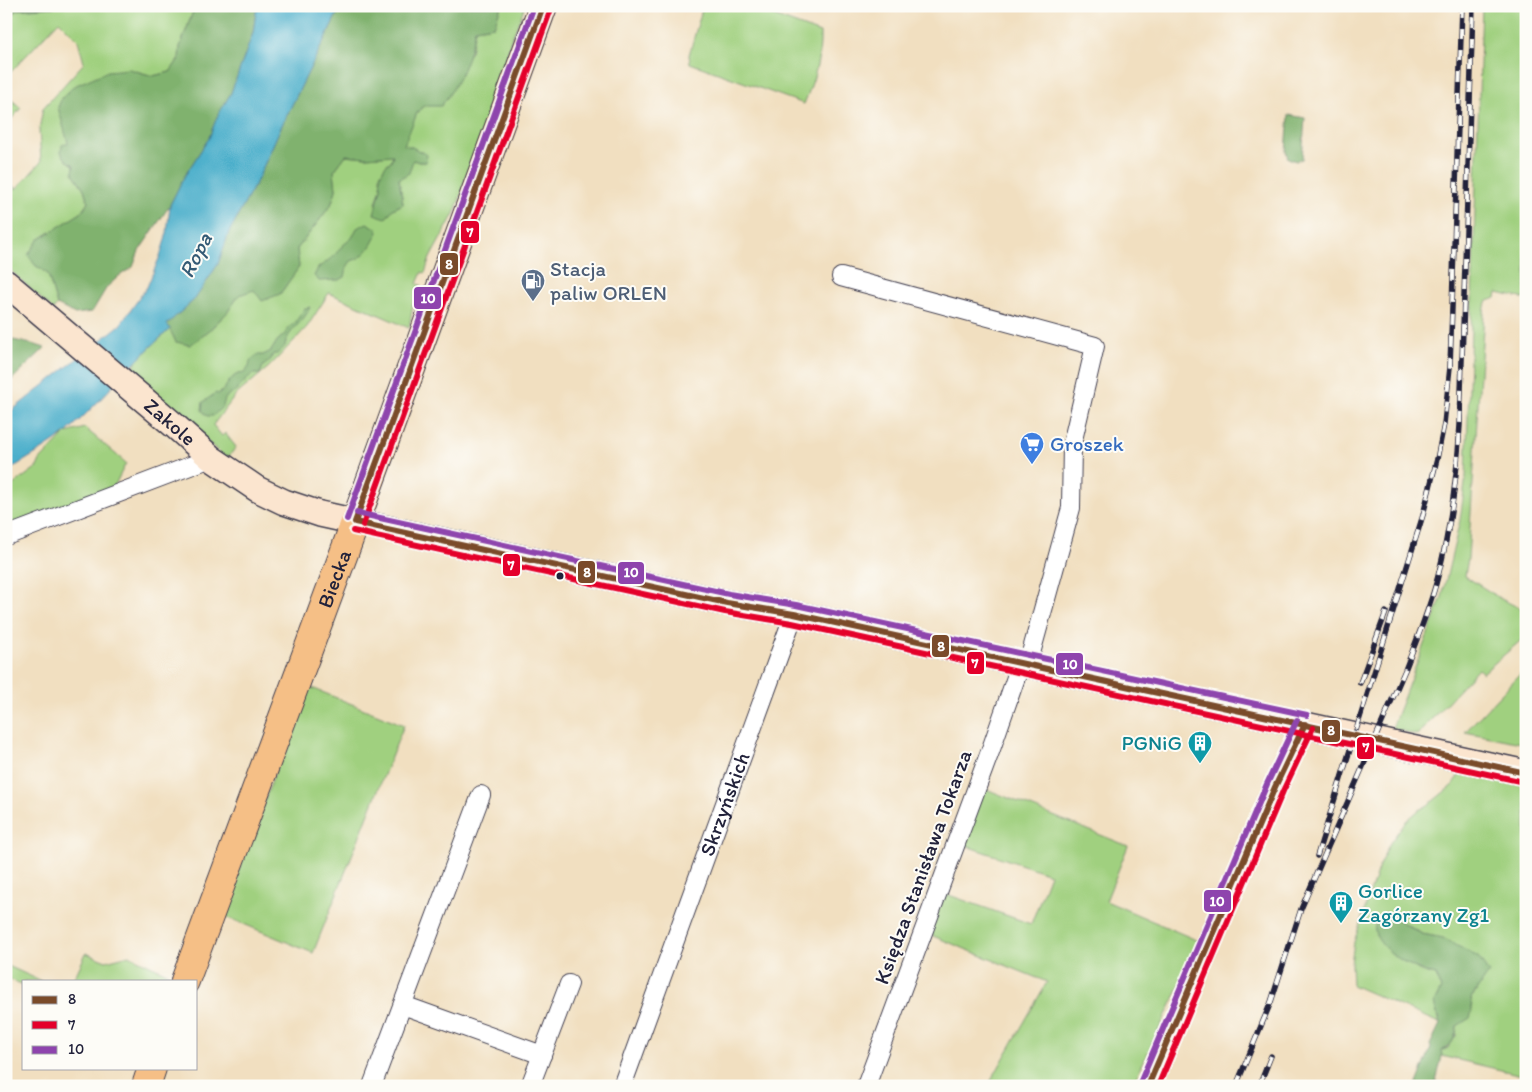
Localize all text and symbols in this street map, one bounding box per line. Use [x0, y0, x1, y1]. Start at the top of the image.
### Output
line badge: 7 [460, 220, 480, 244]
text: 7 [466, 224, 474, 241]
water label: Ropa [173, 227, 219, 282]
line badge: 8 [439, 252, 459, 276]
text: 8 [445, 256, 453, 273]
place label: Stacja paliw ORLEN [550, 256, 667, 305]
fuel station icon: Stacja paliw ORLEN [520, 268, 546, 302]
line badge: 10 [413, 286, 442, 310]
text: 10 [420, 290, 436, 307]
street label: Zakole [139, 392, 201, 451]
supermarket icon: Groszek [1019, 431, 1045, 465]
place label: Groszek [1050, 431, 1124, 456]
street label: Biecka [312, 546, 356, 611]
line badge: 7 [502, 553, 521, 577]
text: 7 [507, 557, 515, 574]
line badge: 8 [577, 560, 596, 584]
line badge: 10 [617, 561, 645, 585]
text: 8 [583, 564, 591, 581]
text: 10 [623, 564, 639, 581]
unlabelled marker [555, 571, 565, 581]
line badge: 8 [931, 634, 950, 658]
text: 8 [937, 638, 945, 655]
line badge: 7 [966, 651, 985, 675]
line badge: 10 [1055, 652, 1084, 676]
text: 7 [971, 655, 979, 672]
text: 10 [1062, 656, 1078, 673]
line badge: 8 [1321, 719, 1341, 743]
text: 8 [1327, 722, 1335, 739]
place label: PGNiG [1121, 730, 1182, 755]
building icon: PGNiG [1187, 730, 1213, 764]
line badge: 7 [1356, 736, 1375, 760]
text: 7 [1362, 739, 1370, 756]
street label: Księdza Stanisława Tokarza [868, 746, 977, 987]
street label: Skrzyńskich [694, 749, 755, 859]
place label: Gorlice Zagórzany Zg1 [1358, 878, 1490, 927]
line badge: 10 [1203, 889, 1232, 913]
building icon: Gorlice Zagórzany Zg1 [1328, 890, 1354, 924]
text: 10 [1209, 893, 1225, 910]
legend [22, 980, 198, 1070]
text: 8 [68, 990, 76, 1008]
text: 7 [68, 1016, 76, 1034]
text: 10 [68, 1040, 84, 1058]

